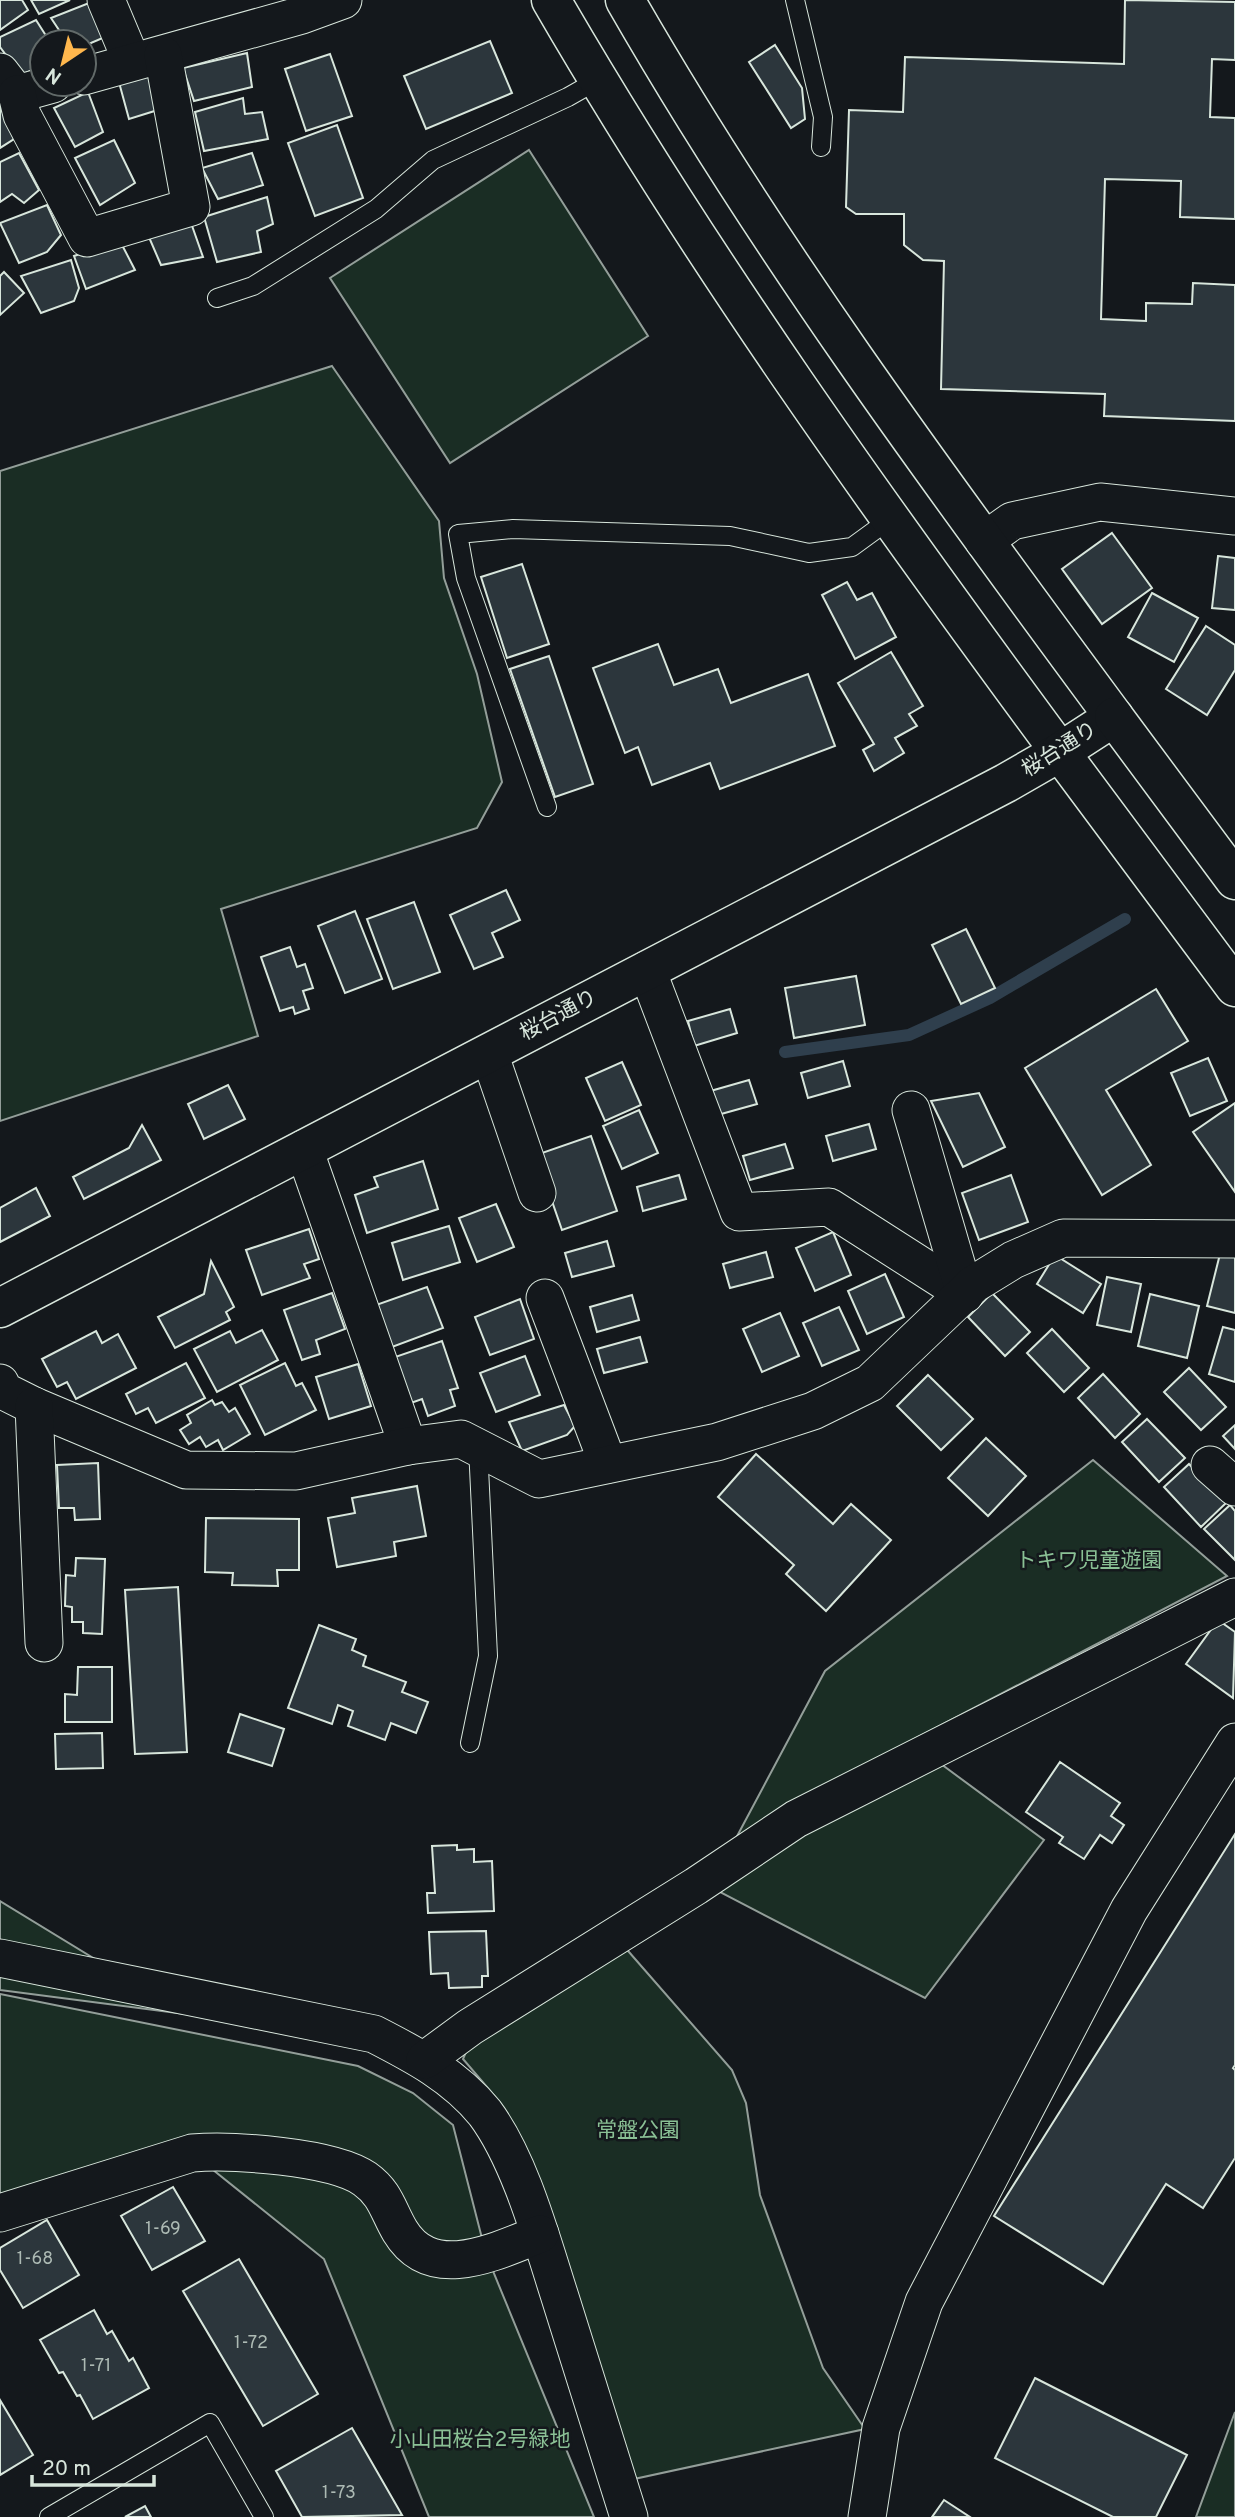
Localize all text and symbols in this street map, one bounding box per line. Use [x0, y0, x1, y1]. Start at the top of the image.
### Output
north arrow [28, 28, 98, 98]
text: N [42, 62, 67, 89]
street label: 桜台通り [1017, 716, 1103, 784]
street label: 桜台通り [516, 984, 602, 1048]
park label: トキワ児童遊園 [1016, 1548, 1163, 1575]
park label: 常盤公園 [596, 2118, 680, 2145]
house number: 1-69 [145, 2218, 181, 2241]
house number: 1-68 [17, 2248, 53, 2271]
house number: 1-72 [234, 2332, 268, 2355]
house number: 1-71 [81, 2355, 111, 2378]
park label: 小山田桜台2号緑地 [390, 2427, 570, 2454]
scale bar [32, 2444, 154, 2488]
text: 20 m [42, 2456, 91, 2483]
house number: 1-73 [322, 2482, 356, 2505]

